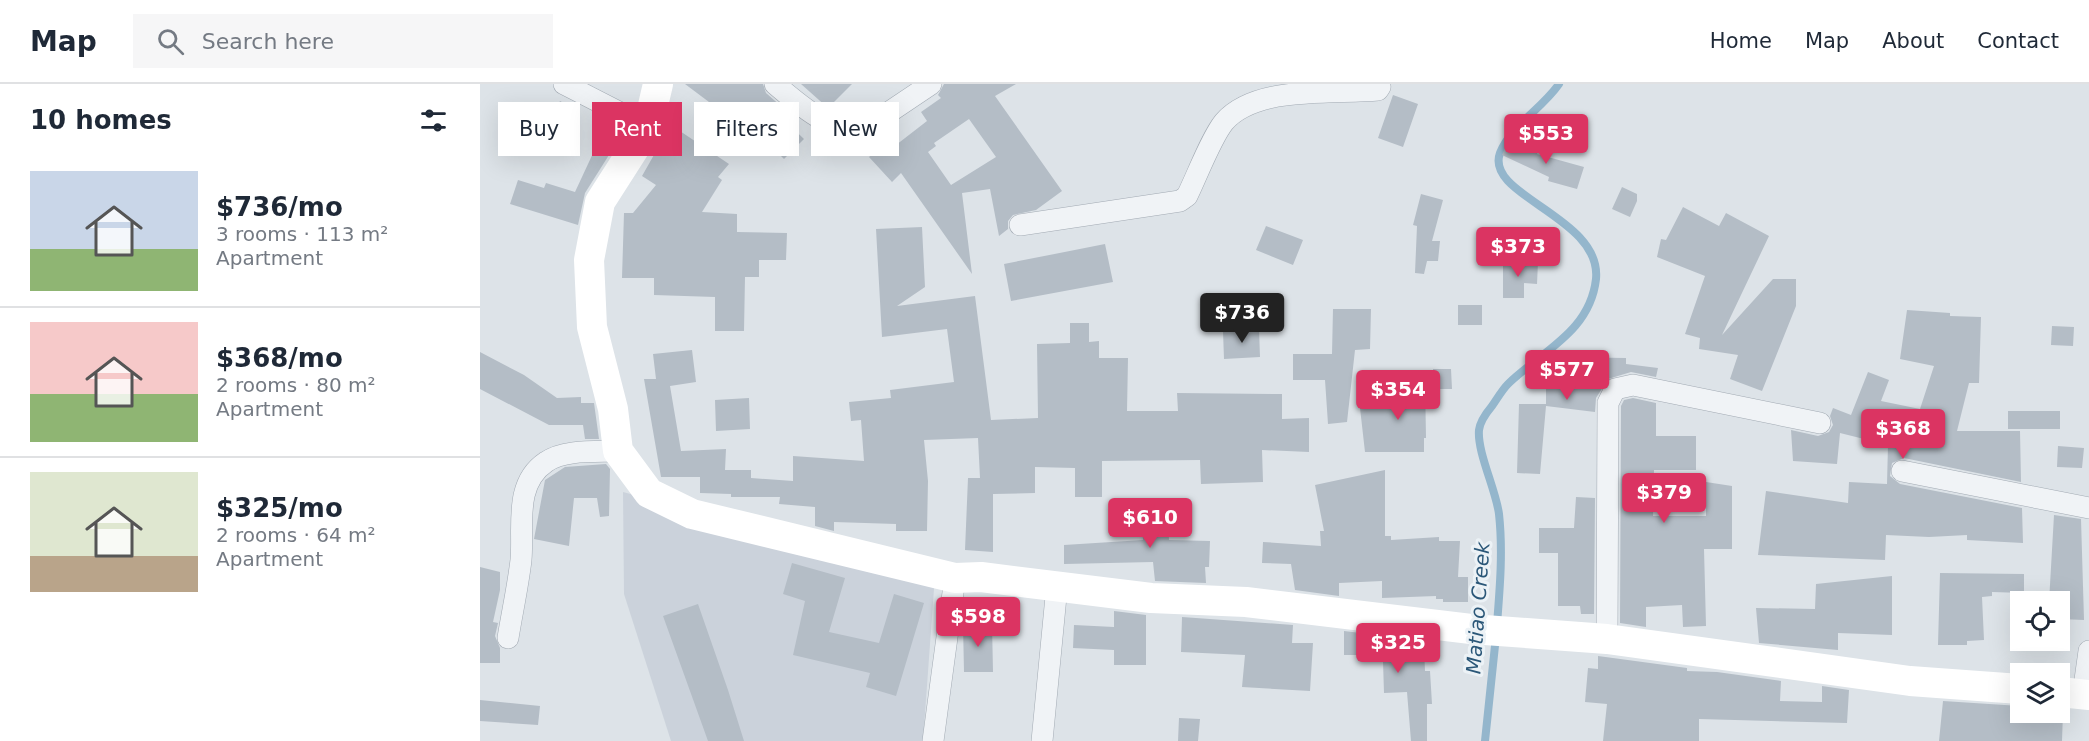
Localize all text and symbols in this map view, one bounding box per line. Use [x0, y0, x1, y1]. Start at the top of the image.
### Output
search box [133, 14, 553, 68]
text: Map [30, 25, 97, 58]
icon: search [154, 25, 187, 58]
text: Search here [202, 29, 334, 54]
text: Home [1710, 29, 1772, 53]
text: Map [1805, 29, 1849, 53]
text: About [1882, 29, 1944, 53]
text: Contact [1977, 29, 2059, 53]
chip: Buy [498, 102, 580, 156]
chip: Rent [592, 102, 682, 156]
chip: Filters [694, 102, 799, 156]
chip: New [811, 102, 899, 156]
icon: filters [417, 104, 450, 137]
text: 10 homes [30, 105, 172, 135]
pin: $553 [1510, 114, 1582, 165]
text: $553 [1518, 121, 1574, 145]
text: $736/mo [216, 192, 343, 222]
icon: home [78, 195, 150, 267]
text: 3 rooms · 113 m² [216, 222, 388, 246]
pin: $373 [1482, 227, 1554, 278]
text: $373 [1490, 234, 1546, 258]
text: Apartment [216, 246, 323, 270]
pin: $736 [1206, 293, 1278, 344]
text: $736 [1214, 300, 1270, 324]
text: $368/mo [216, 343, 343, 373]
icon: home [78, 346, 150, 418]
pin: $577 [1531, 350, 1603, 401]
text: $577 [1539, 357, 1595, 381]
pin: $354 [1362, 370, 1434, 421]
text: 2 rooms · 80 m² [216, 373, 376, 397]
text: $354 [1370, 377, 1426, 401]
text: Apartment [216, 397, 323, 421]
pin: $368 [1867, 409, 1939, 460]
text: $368 [1875, 416, 1931, 440]
pin: $379 [1628, 473, 1700, 524]
text: $379 [1636, 480, 1692, 504]
text: $325/mo [216, 493, 343, 523]
icon: home [78, 496, 150, 568]
pin: $610 [1114, 498, 1186, 549]
text: $610 [1122, 505, 1178, 529]
text: 2 rooms · 64 m² [216, 523, 376, 547]
water label: Matiao Creek [1461, 540, 1495, 675]
text: Apartment [216, 547, 323, 571]
map controls [2010, 591, 2070, 723]
button: locate [2010, 591, 2070, 651]
pin: $598 [942, 597, 1014, 648]
text: $598 [950, 604, 1006, 628]
pin: $325 [1362, 623, 1434, 674]
text: $325 [1370, 630, 1426, 654]
button: layers [2010, 663, 2070, 723]

